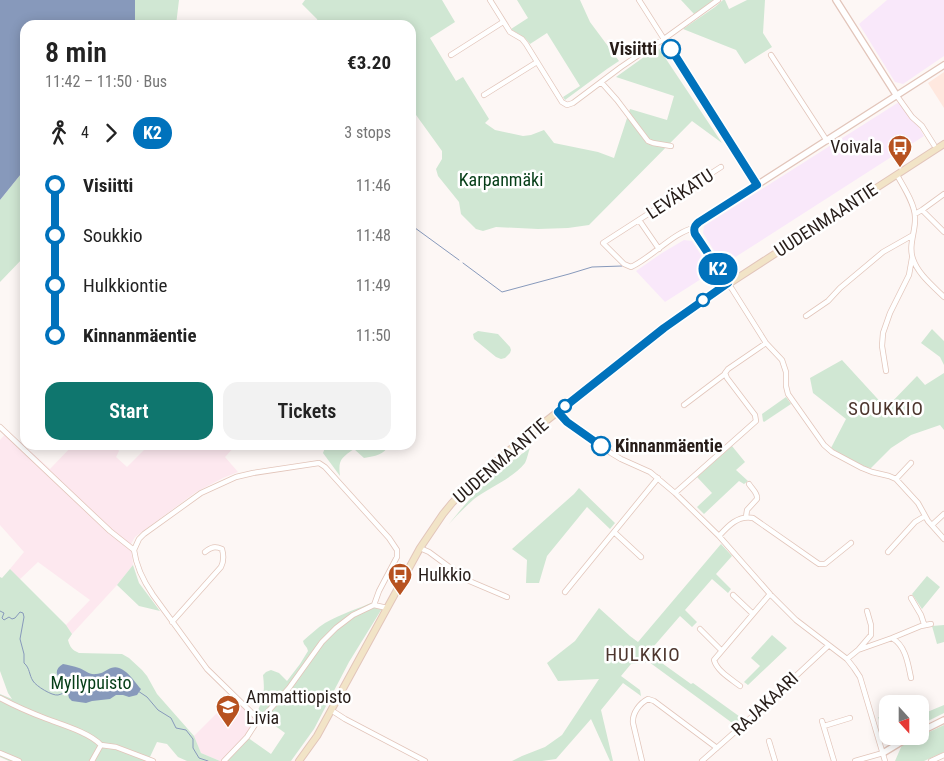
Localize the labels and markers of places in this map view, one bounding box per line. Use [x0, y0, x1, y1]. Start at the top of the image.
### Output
place label: Visiitti [609, 38, 657, 59]
marker: Visiitti [661, 39, 681, 59]
bus stop icon: Voivala [887, 134, 913, 168]
place label: Voivala [830, 136, 882, 157]
unlabelled marker [696, 293, 710, 307]
unlabelled marker [558, 399, 572, 413]
place label: Kinnanmäentie [615, 435, 723, 456]
marker: Kinnanmäentie [591, 436, 611, 456]
bus stop icon: Hulkkio [387, 562, 413, 596]
place label: Hulkkio [418, 564, 471, 585]
place label: Ammattiopisto Livia [246, 686, 351, 728]
school or university icon: Ammattiopisto Livia [215, 694, 241, 728]

